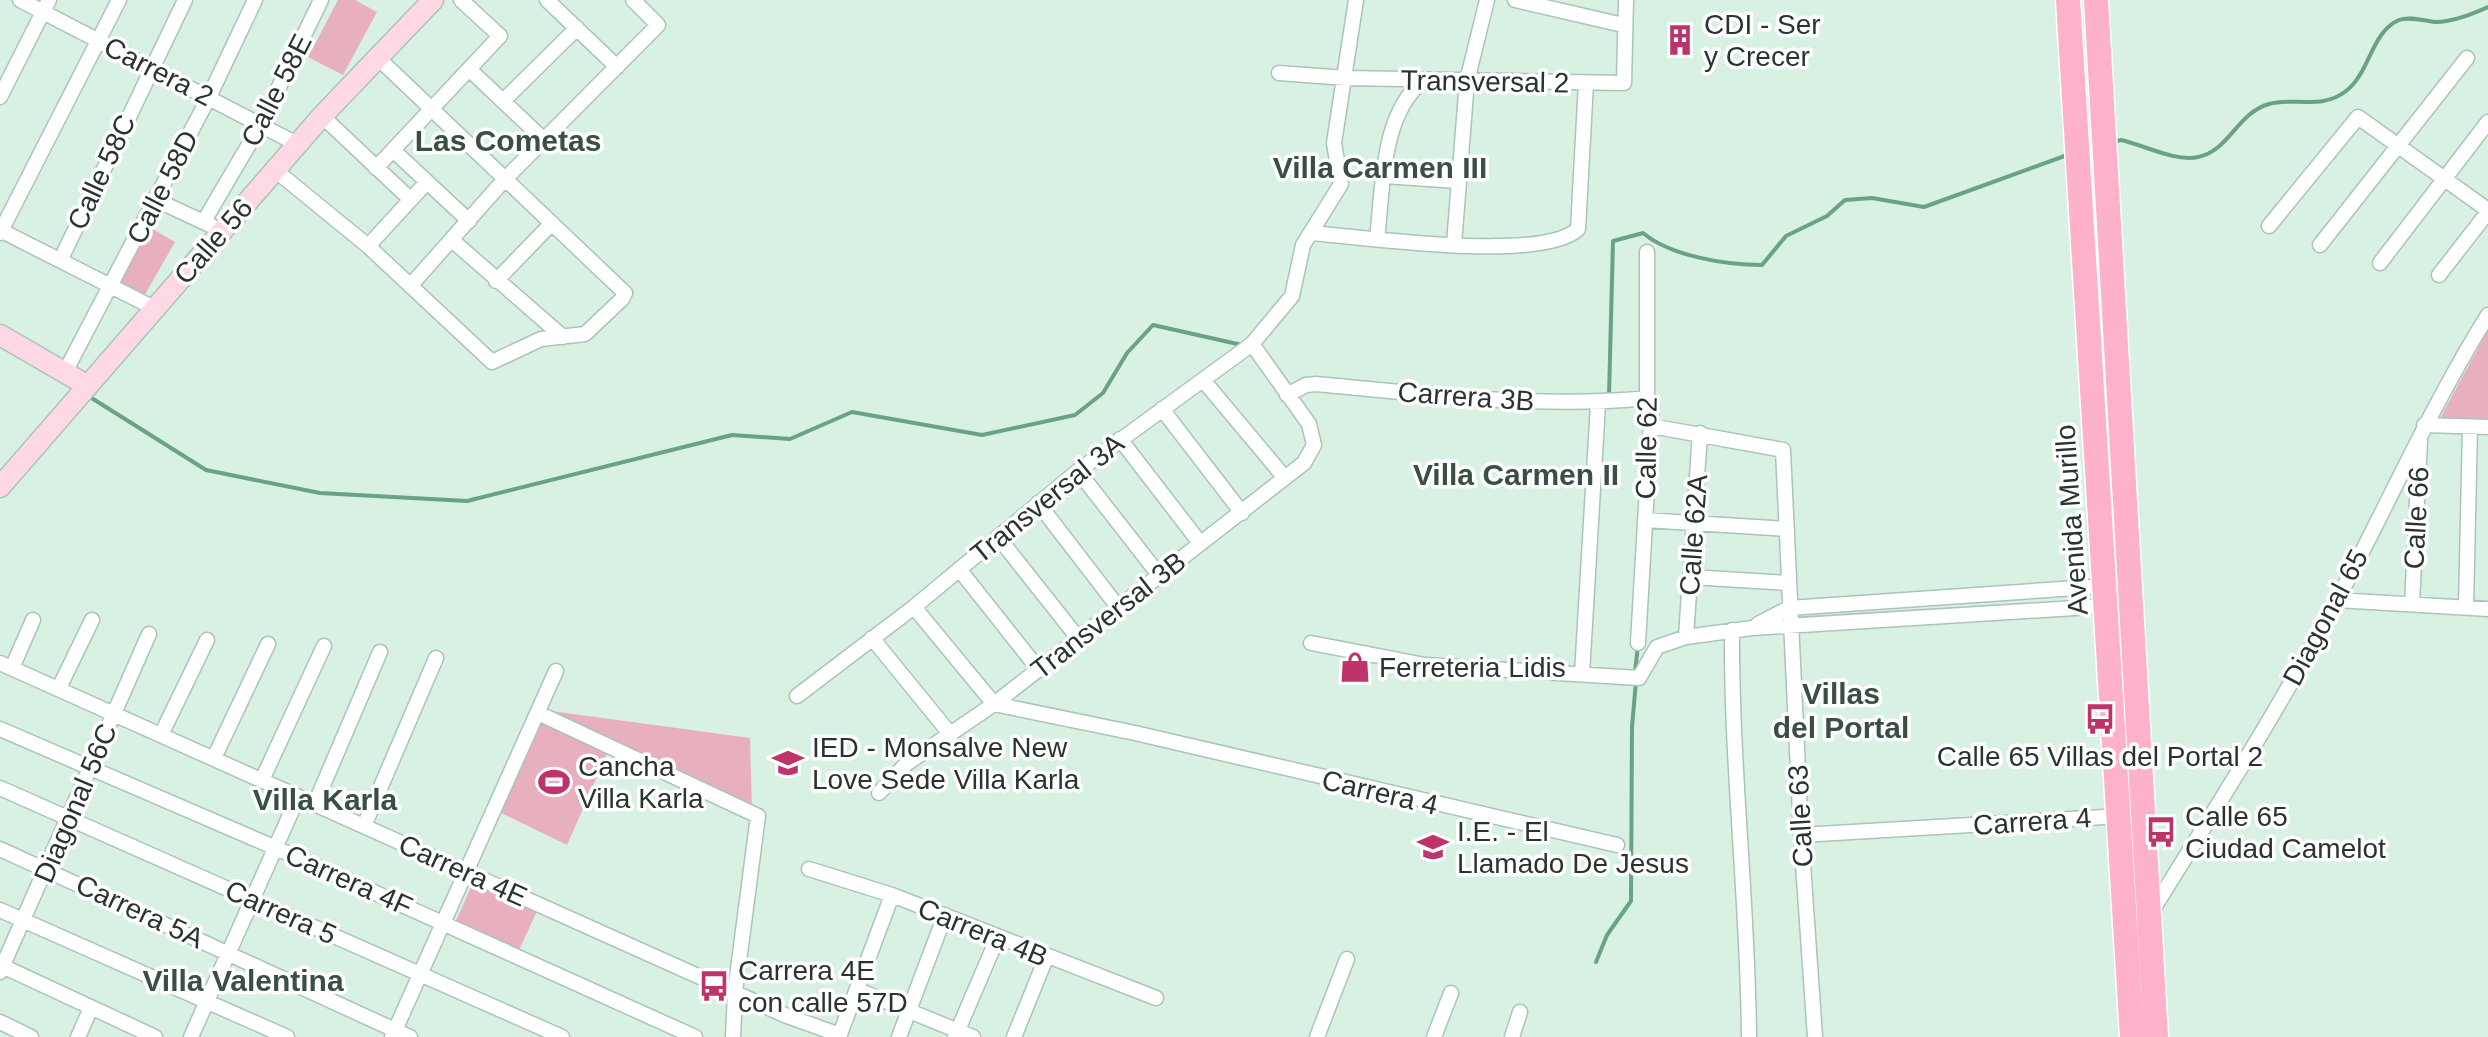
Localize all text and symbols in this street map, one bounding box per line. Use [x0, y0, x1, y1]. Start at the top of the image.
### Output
place label: CDI - Ser y Crecer [1704, 9, 1821, 72]
building icon: CDI - Ser y Crecer [1663, 23, 1697, 57]
street label: Calle 58E [235, 29, 318, 151]
street label: Carrera 2 [99, 31, 218, 112]
street label: Transversal 2 [1400, 65, 1570, 98]
street label: Calle 58C [61, 110, 141, 234]
district label: Las Cometas [415, 124, 601, 157]
street label: Calle 58D [121, 125, 204, 249]
district label: Villa Carmen III [1273, 151, 1487, 184]
street label: Calle 56 [168, 192, 259, 290]
street label: Carrera 3B [1397, 376, 1535, 417]
street label: Calle 62 [1630, 396, 1663, 500]
street label: Avenida Murillo [2049, 424, 2094, 616]
street label: Transversal 3A [965, 427, 1130, 569]
district label: Villa Carmen II [1413, 458, 1619, 491]
street label: Calle 66 [2398, 466, 2435, 570]
street label: Calle 62A [1674, 473, 1713, 597]
street label: Diagonal 65 [2277, 544, 2374, 690]
street label: Transversal 3B [1025, 546, 1192, 685]
shop icon: Ferreteria Lidis [1338, 650, 1372, 684]
place label: Ferreteria Lidis [1379, 652, 1566, 683]
district label: Villas del Portal [1773, 677, 1909, 744]
bus stop icon: Calle 65 Villas del Portal 2 [2083, 702, 2117, 736]
street label: Diagonal 56C [28, 719, 123, 887]
place label: IED - Monsalve New Love Sede Villa Karla [812, 732, 1080, 795]
place label: Calle 65 Villas del Portal 2 [1937, 741, 2263, 772]
school or university icon: IED - Monsalve New Love Sede Villa Karla [771, 746, 805, 780]
place label: Cancha Villa Karla [578, 751, 704, 814]
street label: Carrera 4 [1319, 764, 1441, 821]
street label: Calle 63 [1782, 764, 1819, 868]
sports icon: Cancha Villa Karla [537, 765, 571, 799]
district label: Villa Karla [253, 783, 398, 816]
place label: Calle 65 Ciudad Camelot [2185, 801, 2386, 864]
street label: Carrera 4 [1972, 802, 2092, 841]
bus stop icon: Calle 65 Ciudad Camelot [2144, 815, 2178, 849]
place label: I.E. - El Llamado De Jesus [1457, 816, 1689, 879]
street label: Carrera 4E [394, 828, 532, 912]
school or university icon: I.E. - El Llamado De Jesus [1416, 830, 1450, 864]
street label: Carrera 4F [281, 839, 417, 922]
street label: Carrera 5A [71, 868, 209, 955]
street label: Carrera 5 [220, 874, 341, 951]
street label: Carrera 4B [914, 892, 1052, 972]
place label: Carrera 4E con calle 57D [738, 955, 908, 1018]
district label: Villa Valentina [142, 964, 344, 997]
bus stop icon: Carrera 4E con calle 57D [697, 969, 731, 1003]

